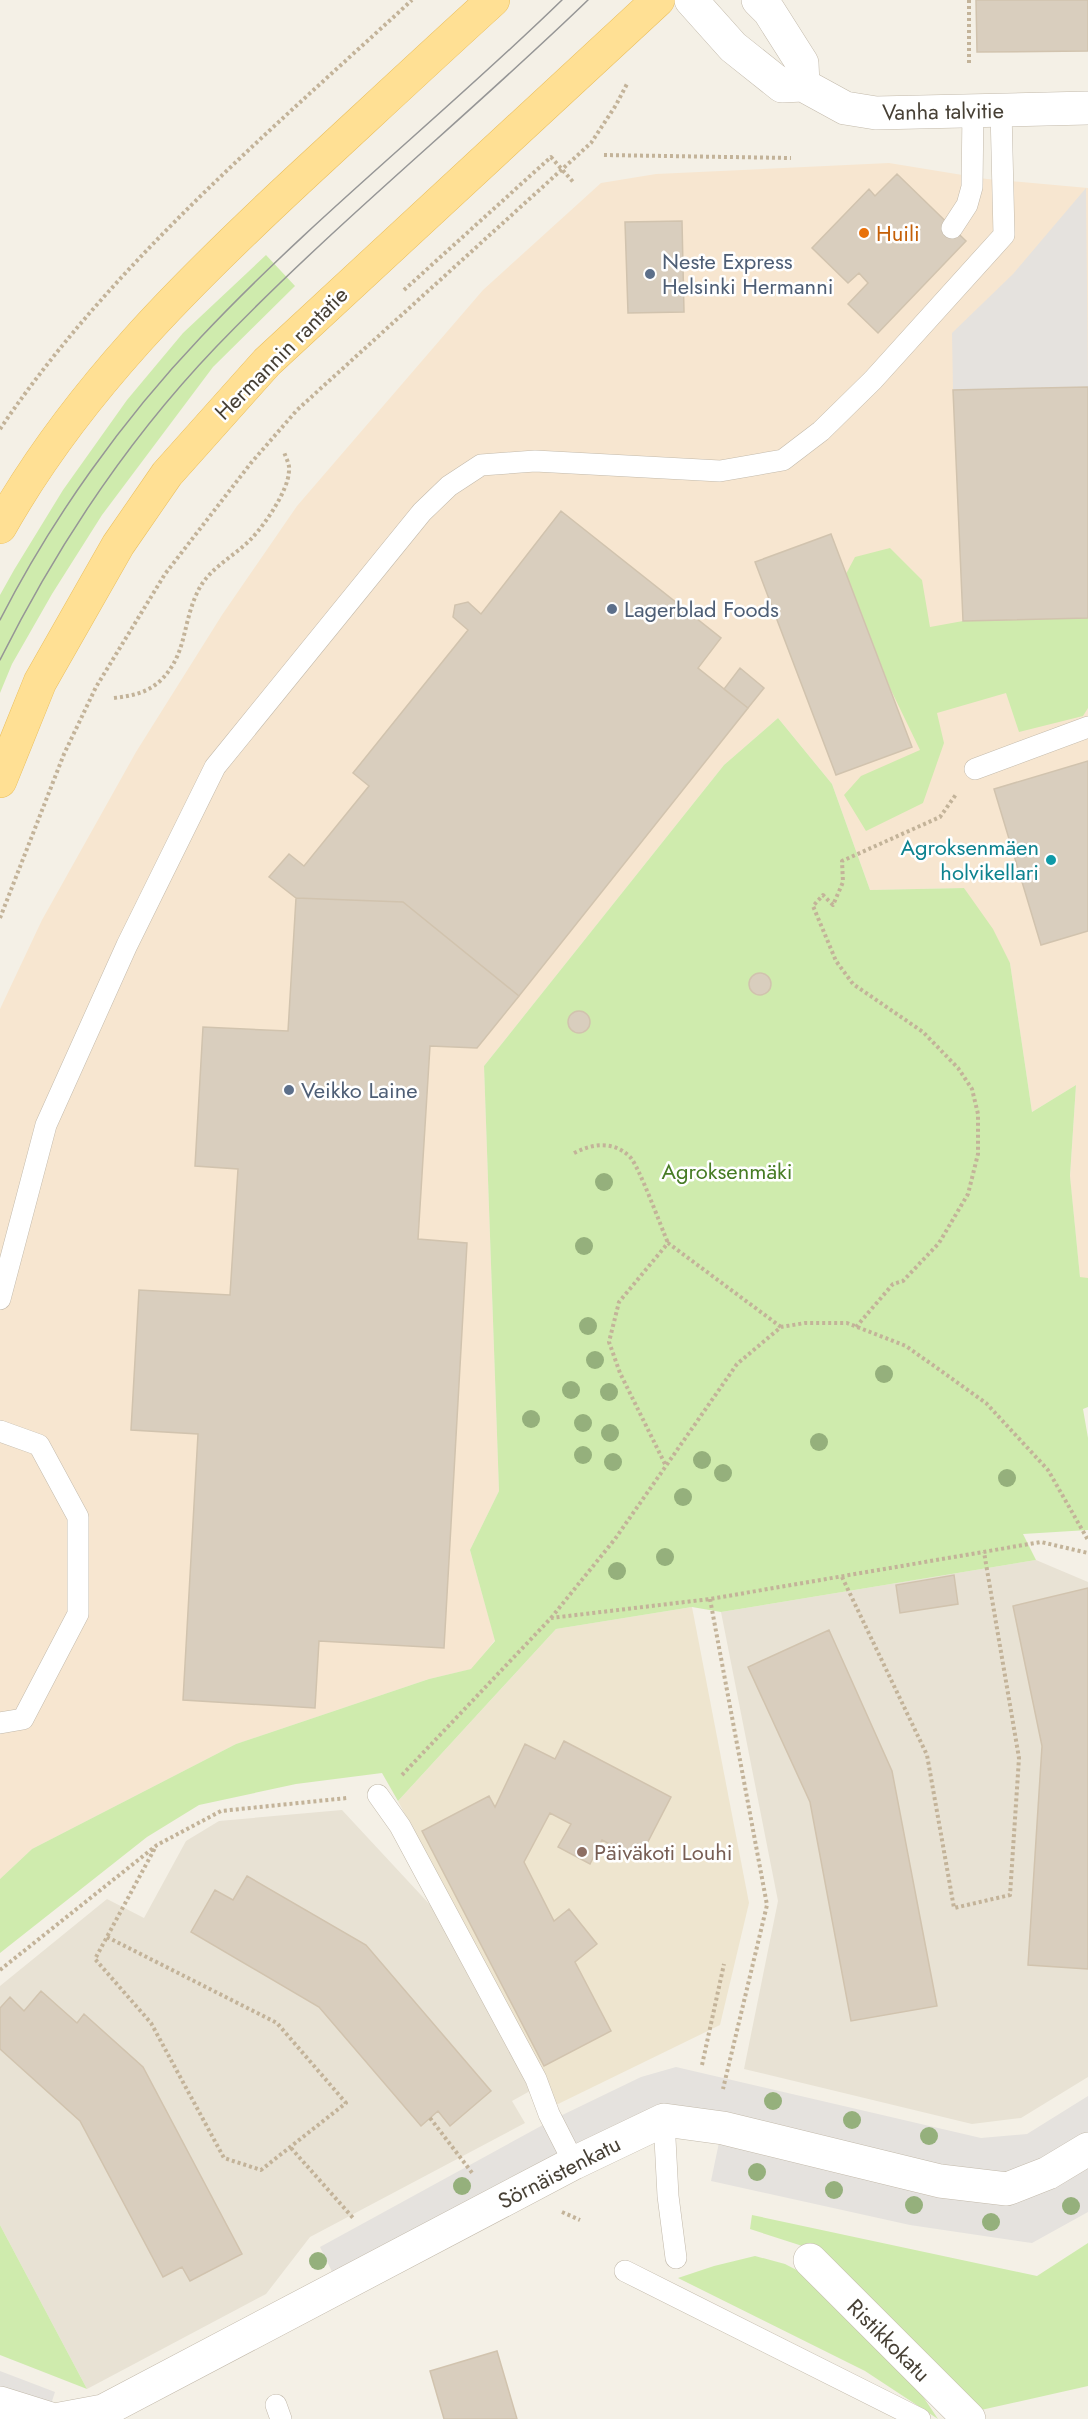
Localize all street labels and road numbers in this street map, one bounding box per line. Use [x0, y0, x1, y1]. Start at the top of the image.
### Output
street label: Vanha talvitie [882, 94, 1004, 128]
street label: Hermannin rantatie [207, 279, 355, 427]
street label: Sörnäistenkatu [492, 2127, 626, 2217]
street label: Ristikkokatu [840, 2291, 938, 2389]

